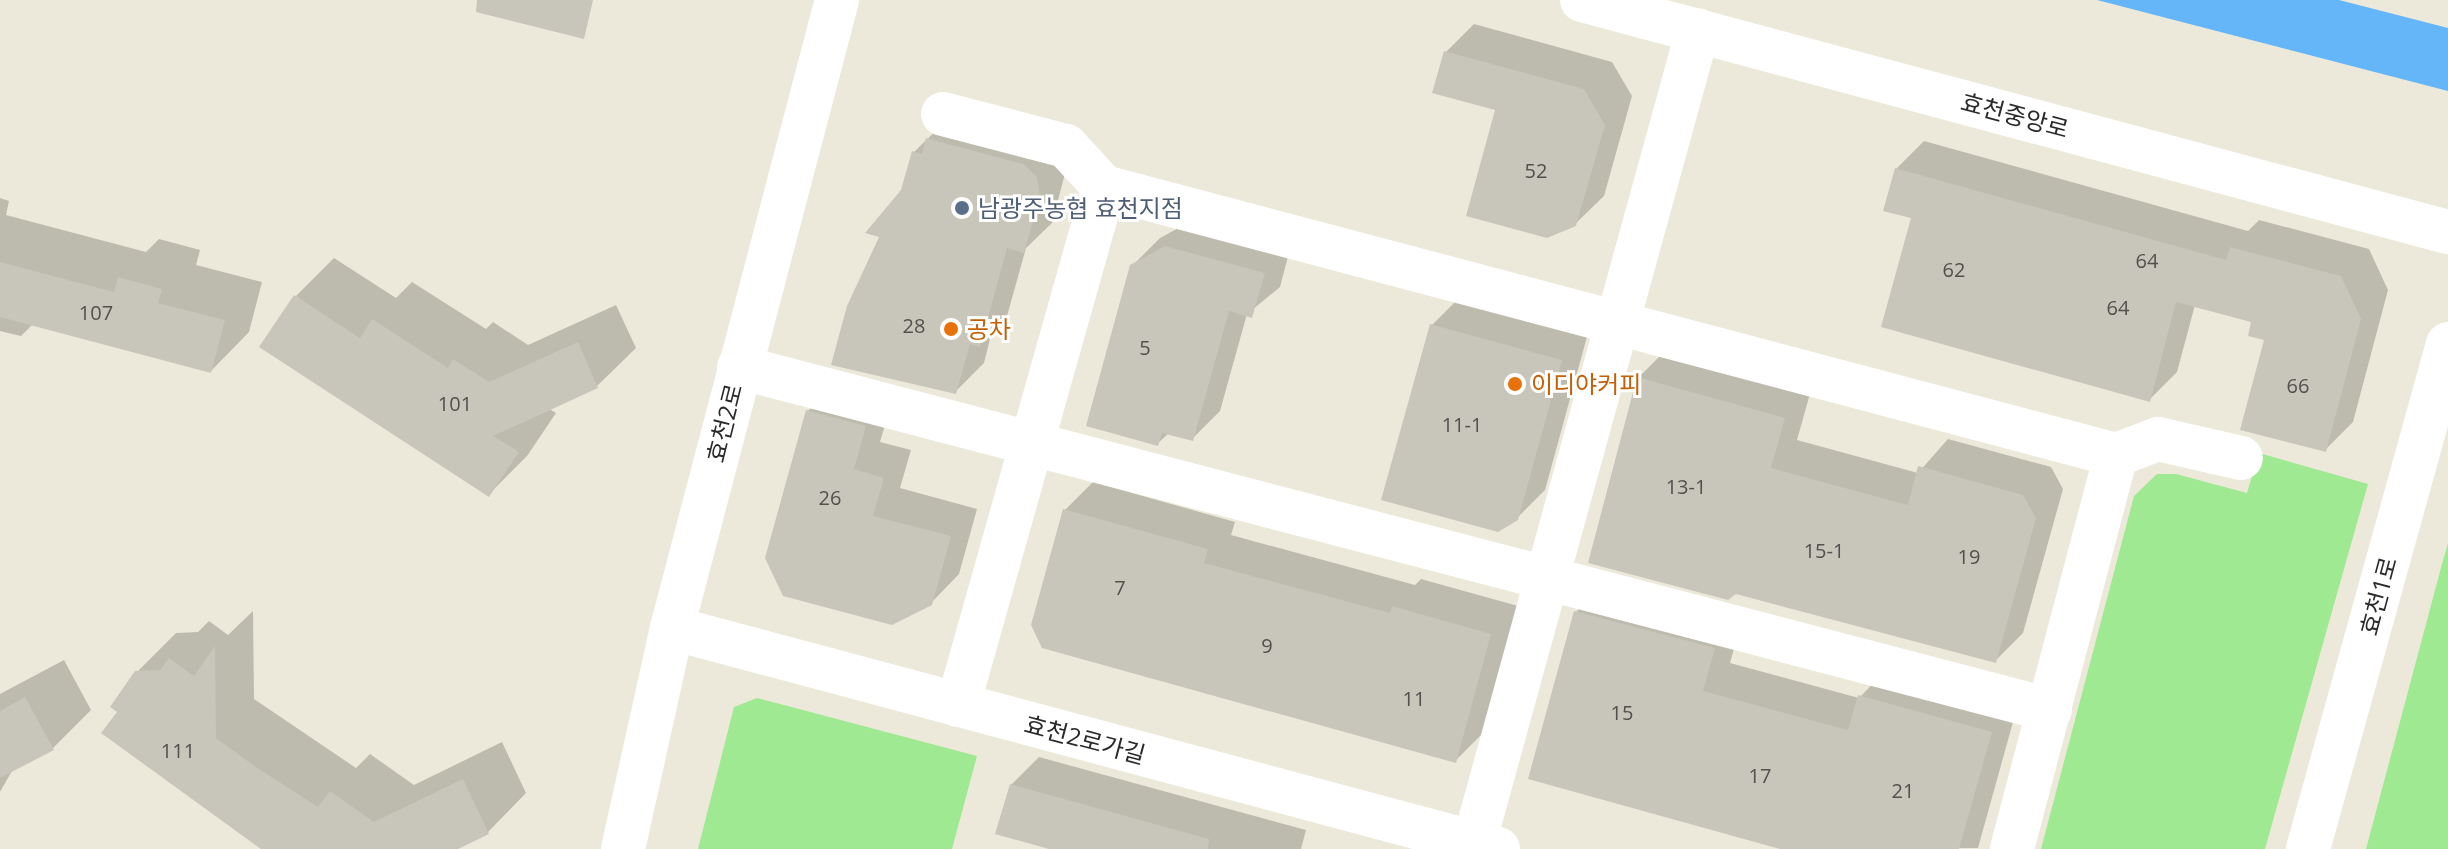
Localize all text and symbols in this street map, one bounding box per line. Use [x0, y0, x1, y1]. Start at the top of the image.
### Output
street label: 효천중앙로 [1958, 87, 2072, 143]
house number: 52 [1525, 158, 1547, 182]
place label: 남광주농협 효천지점 [978, 194, 1183, 222]
marker: 남광주농협 효천지점 [953, 199, 971, 217]
house number: 64 [2136, 248, 2158, 272]
house number: 62 [1943, 257, 1965, 281]
house number: 64 [2107, 295, 2129, 319]
house number: 107 [79, 300, 113, 324]
house number: 28 [903, 313, 925, 337]
place label: 공차 [967, 315, 1011, 343]
marker: 공차 [942, 320, 960, 338]
house number: 5 [1139, 335, 1151, 359]
place label: 이디야커피 [1531, 370, 1641, 398]
house number: 66 [2287, 373, 2309, 397]
marker: 이디야커피 [1506, 375, 1524, 393]
street label: 효천2로 [700, 381, 748, 465]
house number: 101 [438, 391, 472, 415]
house number: 11-1 [1442, 412, 1482, 436]
house number: 13-1 [1666, 474, 1706, 498]
house number: 26 [819, 485, 841, 509]
house number: 15-1 [1804, 538, 1844, 562]
house number: 19 [1958, 544, 1980, 568]
street label: 효천1로 [2354, 554, 2402, 638]
house number: 7 [1114, 575, 1126, 599]
house number: 9 [1261, 633, 1273, 657]
house number: 11 [1403, 686, 1425, 710]
house number: 15 [1611, 700, 1633, 724]
street label: 효천2로가길 [1021, 709, 1149, 769]
house number: 111 [161, 738, 195, 762]
house number: 17 [1749, 763, 1771, 787]
house number: 21 [1892, 778, 1914, 802]

